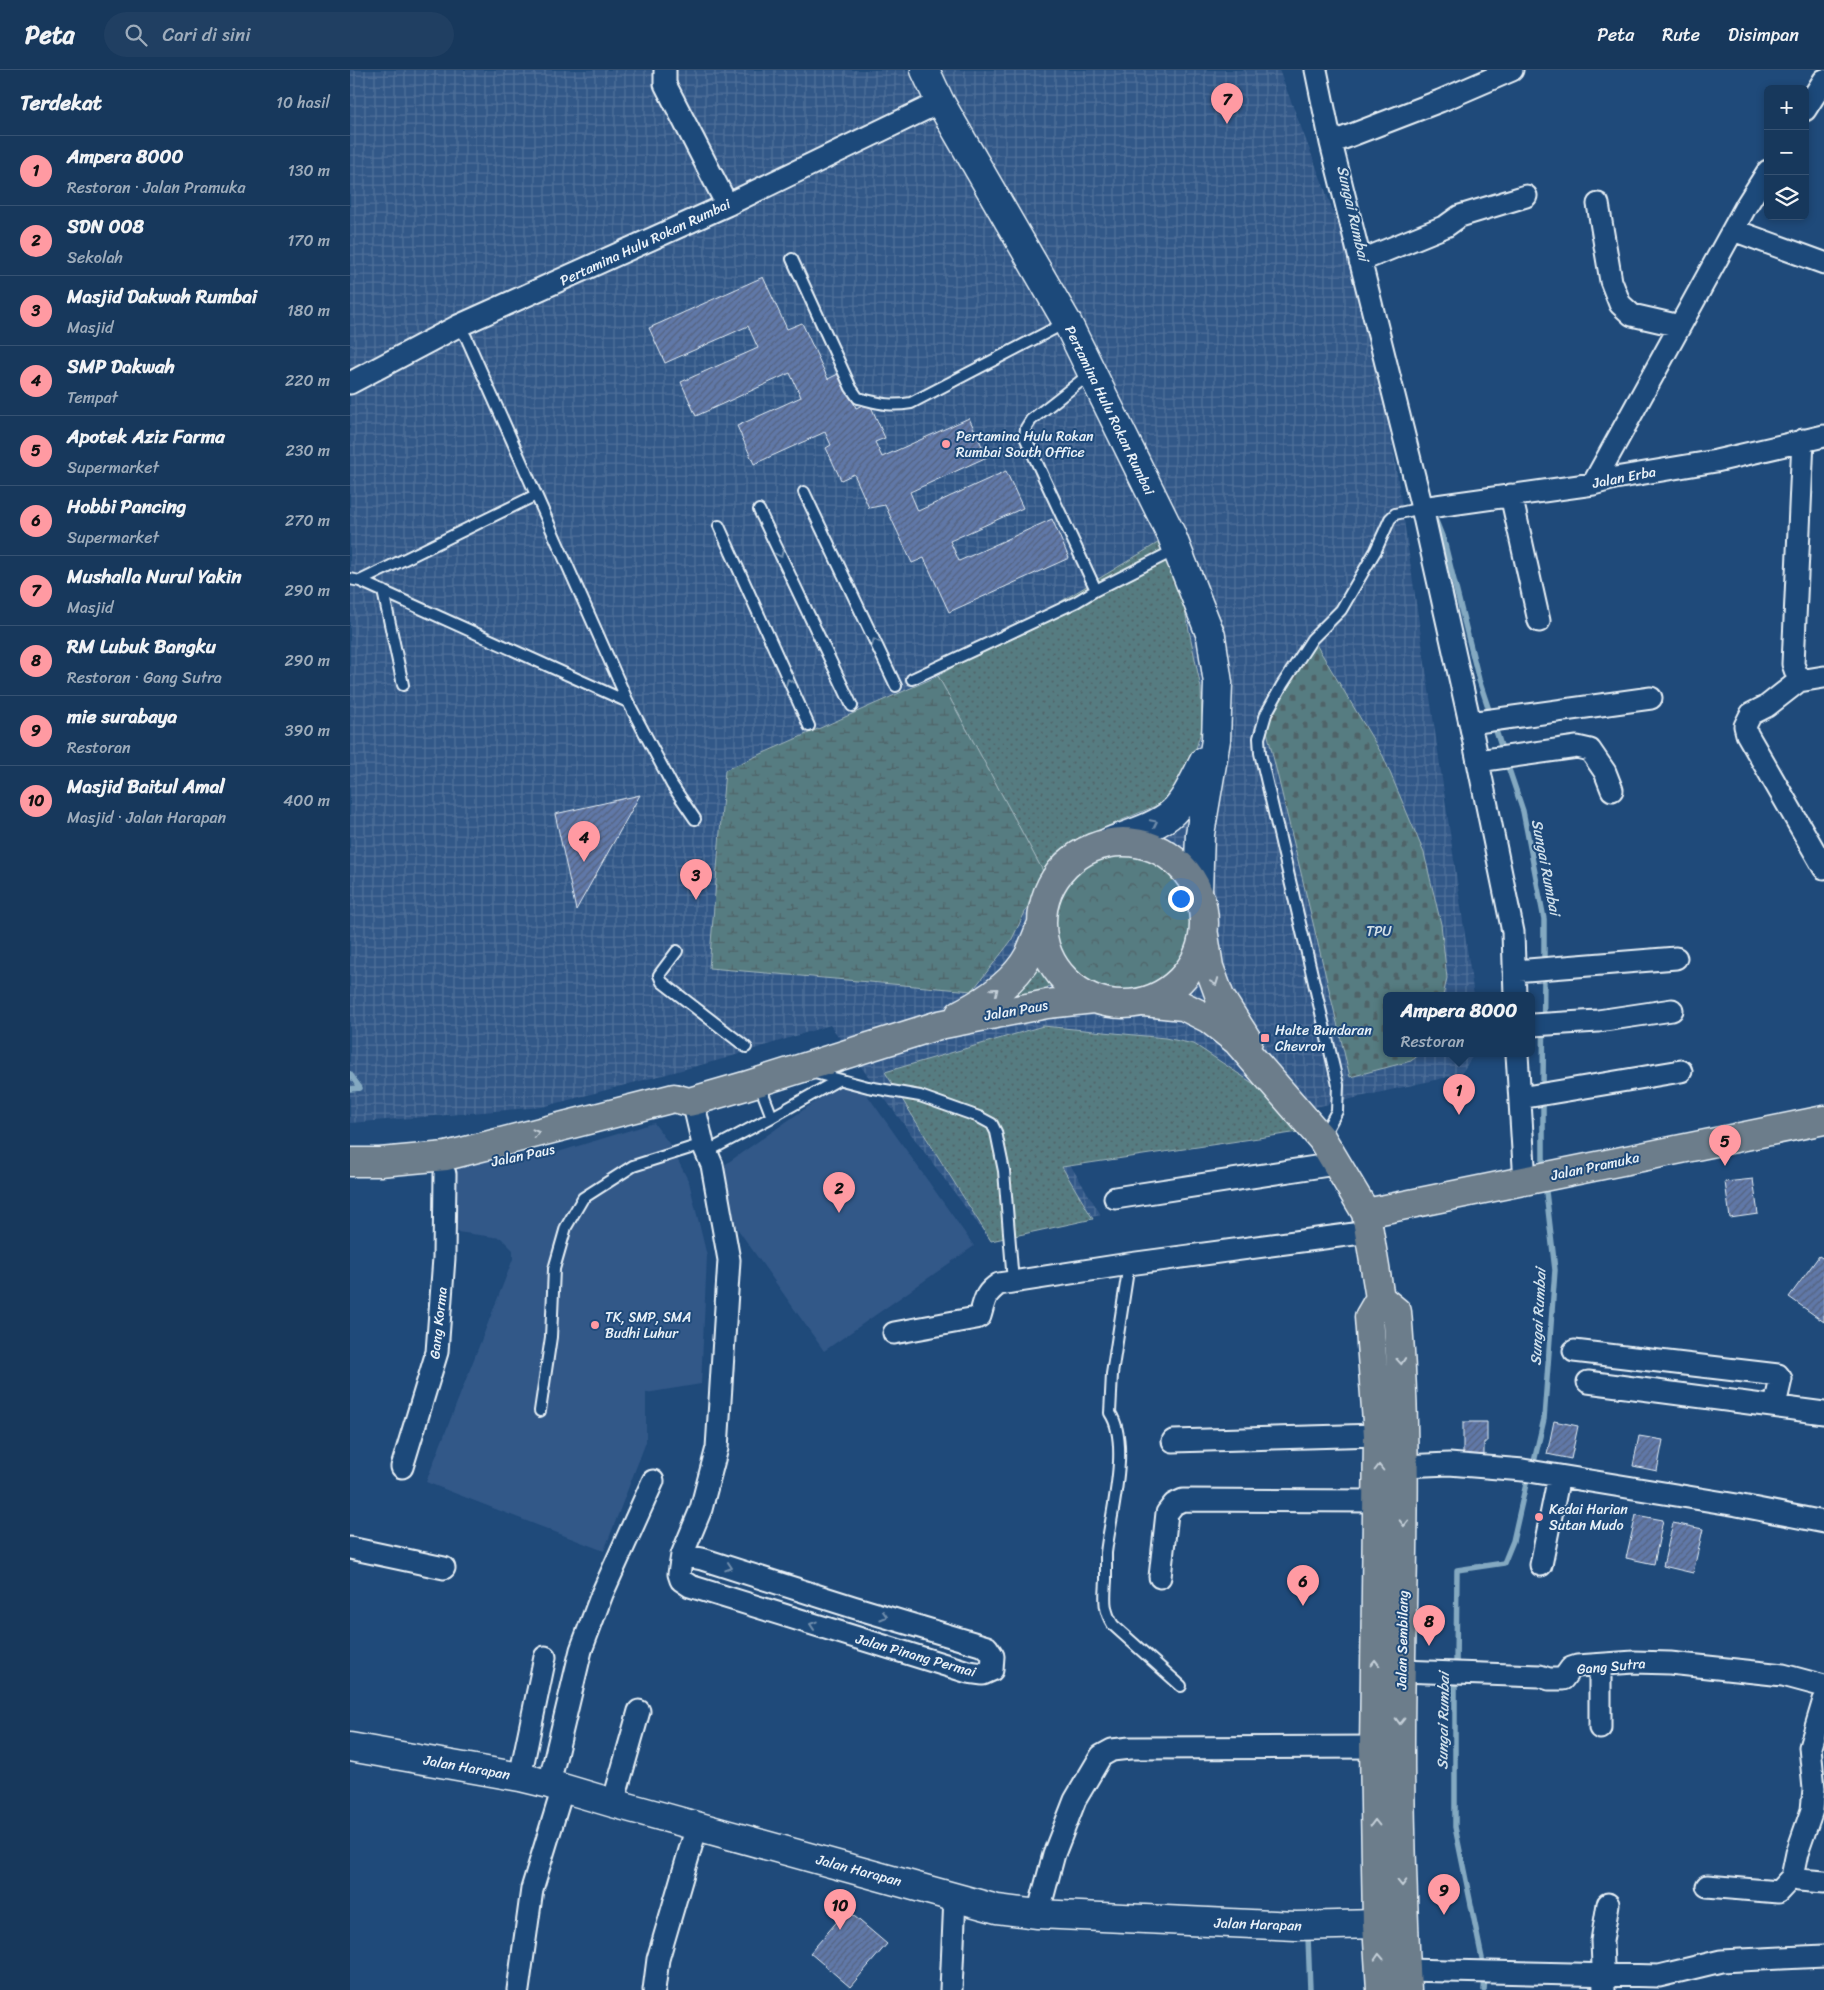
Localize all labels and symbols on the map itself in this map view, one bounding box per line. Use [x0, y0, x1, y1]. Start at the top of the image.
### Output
pin: 7 [1211, 83, 1243, 124]
water label: Sungai Rumbai [1329, 163, 1377, 266]
street label: Pertamina Hulu Rokan Rumbai [556, 191, 736, 293]
street label: Pertamina Hulu Rokan Rumbai [1058, 321, 1162, 500]
place label: Pertamina Hulu Rokan Rumbai South Office [956, 424, 1094, 465]
marker: Pertamina Hulu Rokan Rumbai South Office [940, 438, 952, 450]
street label: Jalan Erba [1589, 459, 1658, 496]
one-way arrow [773, 549, 784, 558]
one-way arrow [871, 638, 881, 647]
one-way arrow [784, 678, 795, 687]
water label: Sungai Rumbai [1524, 817, 1569, 920]
one-way arrow [1149, 819, 1158, 830]
pin: 4 [568, 821, 600, 862]
pin: 3 [680, 859, 712, 900]
your location [1168, 886, 1194, 912]
park label: TPU [1366, 919, 1392, 944]
one-way arrow [1209, 978, 1219, 986]
one-way arrow [990, 988, 999, 997]
street label: Jalan Paus [981, 993, 1050, 1029]
place label: Halte Bundaran Chevron [1275, 1018, 1372, 1059]
marker: Halte Bundaran Chevron [1259, 1032, 1271, 1044]
pin: 1 [1443, 1074, 1475, 1115]
pin: 5 [1709, 1125, 1741, 1166]
one-way arrow [531, 1128, 540, 1139]
street label: Jalan Paus [488, 1137, 557, 1175]
street label: Jalan Pramuka [1548, 1145, 1642, 1188]
pin: 2 [823, 1172, 855, 1213]
water label: Sungai Rumbai [1522, 1265, 1554, 1366]
street label: Gang Korma [422, 1286, 455, 1360]
place label: TK, SMP, SMA Budhi Luhur [605, 1305, 691, 1346]
marker: TK, SMP, SMA Budhi Luhur [589, 1319, 601, 1331]
one-way arrow [1395, 1357, 1406, 1365]
one-way arrow [1374, 1464, 1384, 1472]
place label: Kedai Harian Sutan Mudo [1549, 1497, 1628, 1538]
marker: Kedai Harian Sutan Mudo [1533, 1511, 1545, 1523]
one-way arrow [1399, 1520, 1409, 1527]
one-way arrow [725, 1562, 733, 1572]
pin: 6 [1287, 1565, 1319, 1606]
street label: Jalan Sembilang [1389, 1590, 1416, 1691]
pin: 8 [1413, 1605, 1445, 1646]
one-way arrow [880, 1611, 888, 1621]
one-way arrow [809, 1621, 817, 1631]
street label: Jalan Pinang Permai [852, 1626, 980, 1685]
street label: Gang Sutra [1576, 1651, 1646, 1682]
one-way arrow [1370, 1659, 1381, 1667]
water label: Sungai Rumbai [1429, 1669, 1457, 1770]
one-way arrow [1395, 1717, 1406, 1725]
street label: Jalan Harapan [421, 1747, 513, 1787]
one-way arrow [1370, 1819, 1380, 1826]
street label: Jalan Harapan [812, 1847, 905, 1894]
pin: 9 [1428, 1874, 1460, 1915]
one-way arrow [1397, 1879, 1408, 1887]
pin: 10 [824, 1889, 856, 1930]
street label: Jalan Harapan [1213, 1910, 1303, 1939]
one-way arrow [1373, 1953, 1384, 1961]

